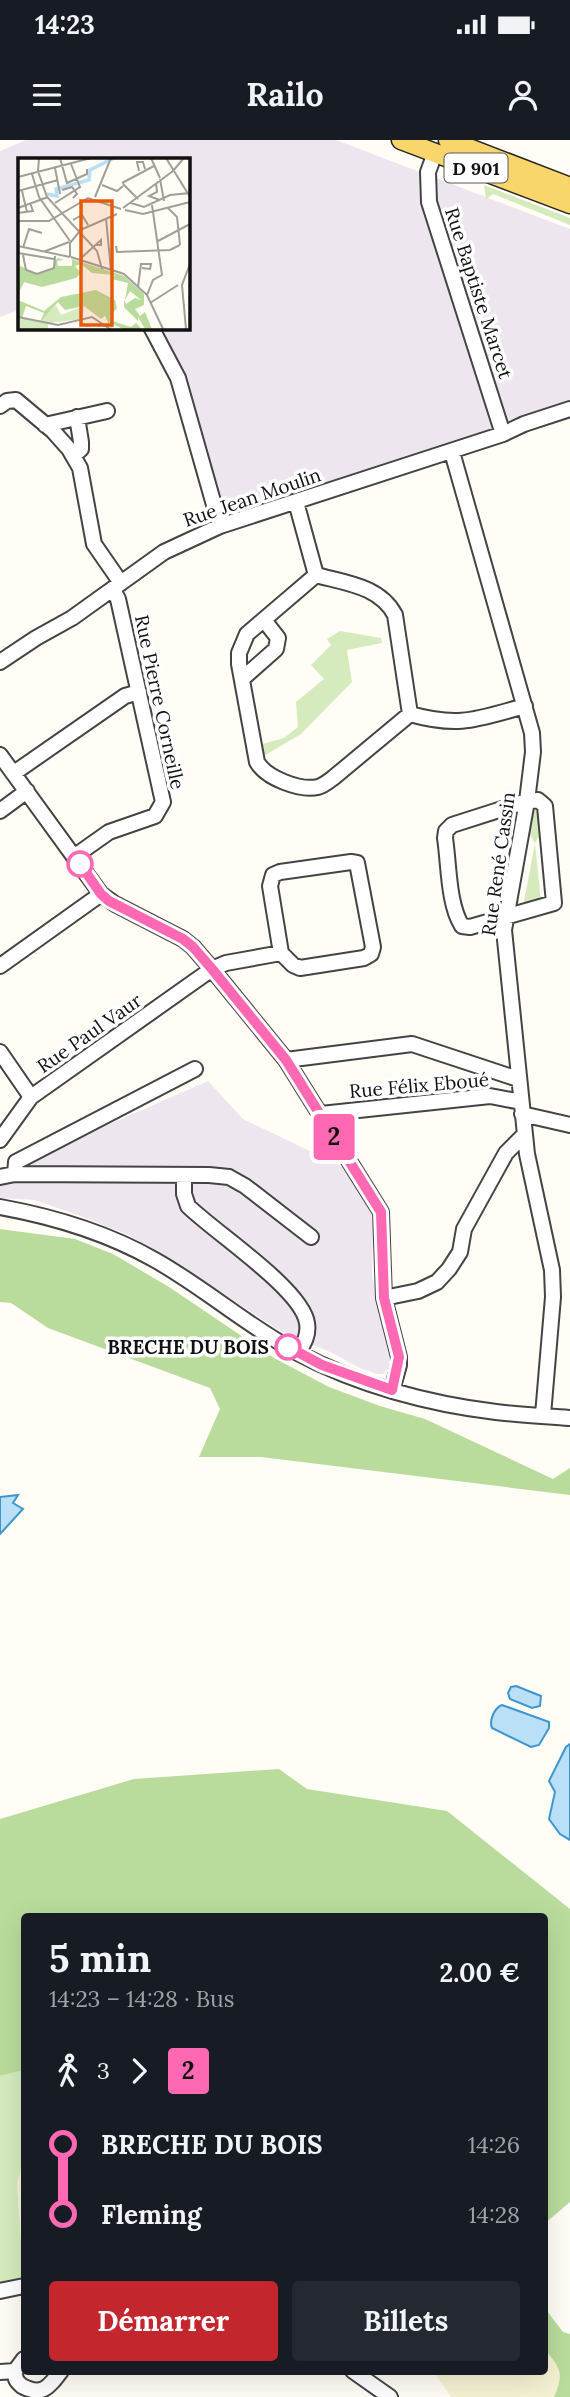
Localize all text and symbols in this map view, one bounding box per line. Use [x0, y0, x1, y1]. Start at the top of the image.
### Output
text: 14:23 [35, 8, 95, 41]
text: Railo [246, 74, 324, 115]
icon: menu [28, 76, 66, 114]
icon: person [504, 76, 542, 114]
road number: D 901 [444, 153, 508, 182]
inset map [18, 158, 189, 329]
street label: Rue Baptiste Marcet [440, 204, 518, 382]
street label: Rue Jean Moulin [180, 462, 324, 532]
street label: Rue Pierre Corneille [130, 613, 190, 791]
street label: Rue René Cassin [476, 791, 520, 937]
unlabelled marker [67, 851, 93, 877]
street label: Rue Paul Vaur [32, 988, 147, 1078]
street label: Rue Félix Eboué [348, 1067, 490, 1103]
line badge: 2 [311, 1114, 357, 1160]
text: 2 [328, 1121, 340, 1152]
marker: BRECHE DU BOIS [275, 1334, 301, 1360]
place label: BRECHE DU BOIS [107, 1335, 269, 1359]
text: 5 min [49, 1934, 151, 1982]
text: 2.00 € [440, 1956, 520, 1989]
text: 14:23 – 14:28 · Bus [49, 1984, 234, 2013]
icon: walk [49, 2052, 87, 2090]
icon: forward [120, 2052, 158, 2090]
text: 2 [182, 2055, 195, 2086]
text: 3 [97, 2056, 110, 2085]
text: BRECHE DU BOIS [101, 2128, 323, 2161]
text: 14:26 [468, 2130, 520, 2159]
text: Fleming [101, 2198, 202, 2231]
text: 14:28 [468, 2200, 520, 2229]
button: Démarrer [49, 2281, 278, 2361]
button: Billets [292, 2281, 520, 2361]

